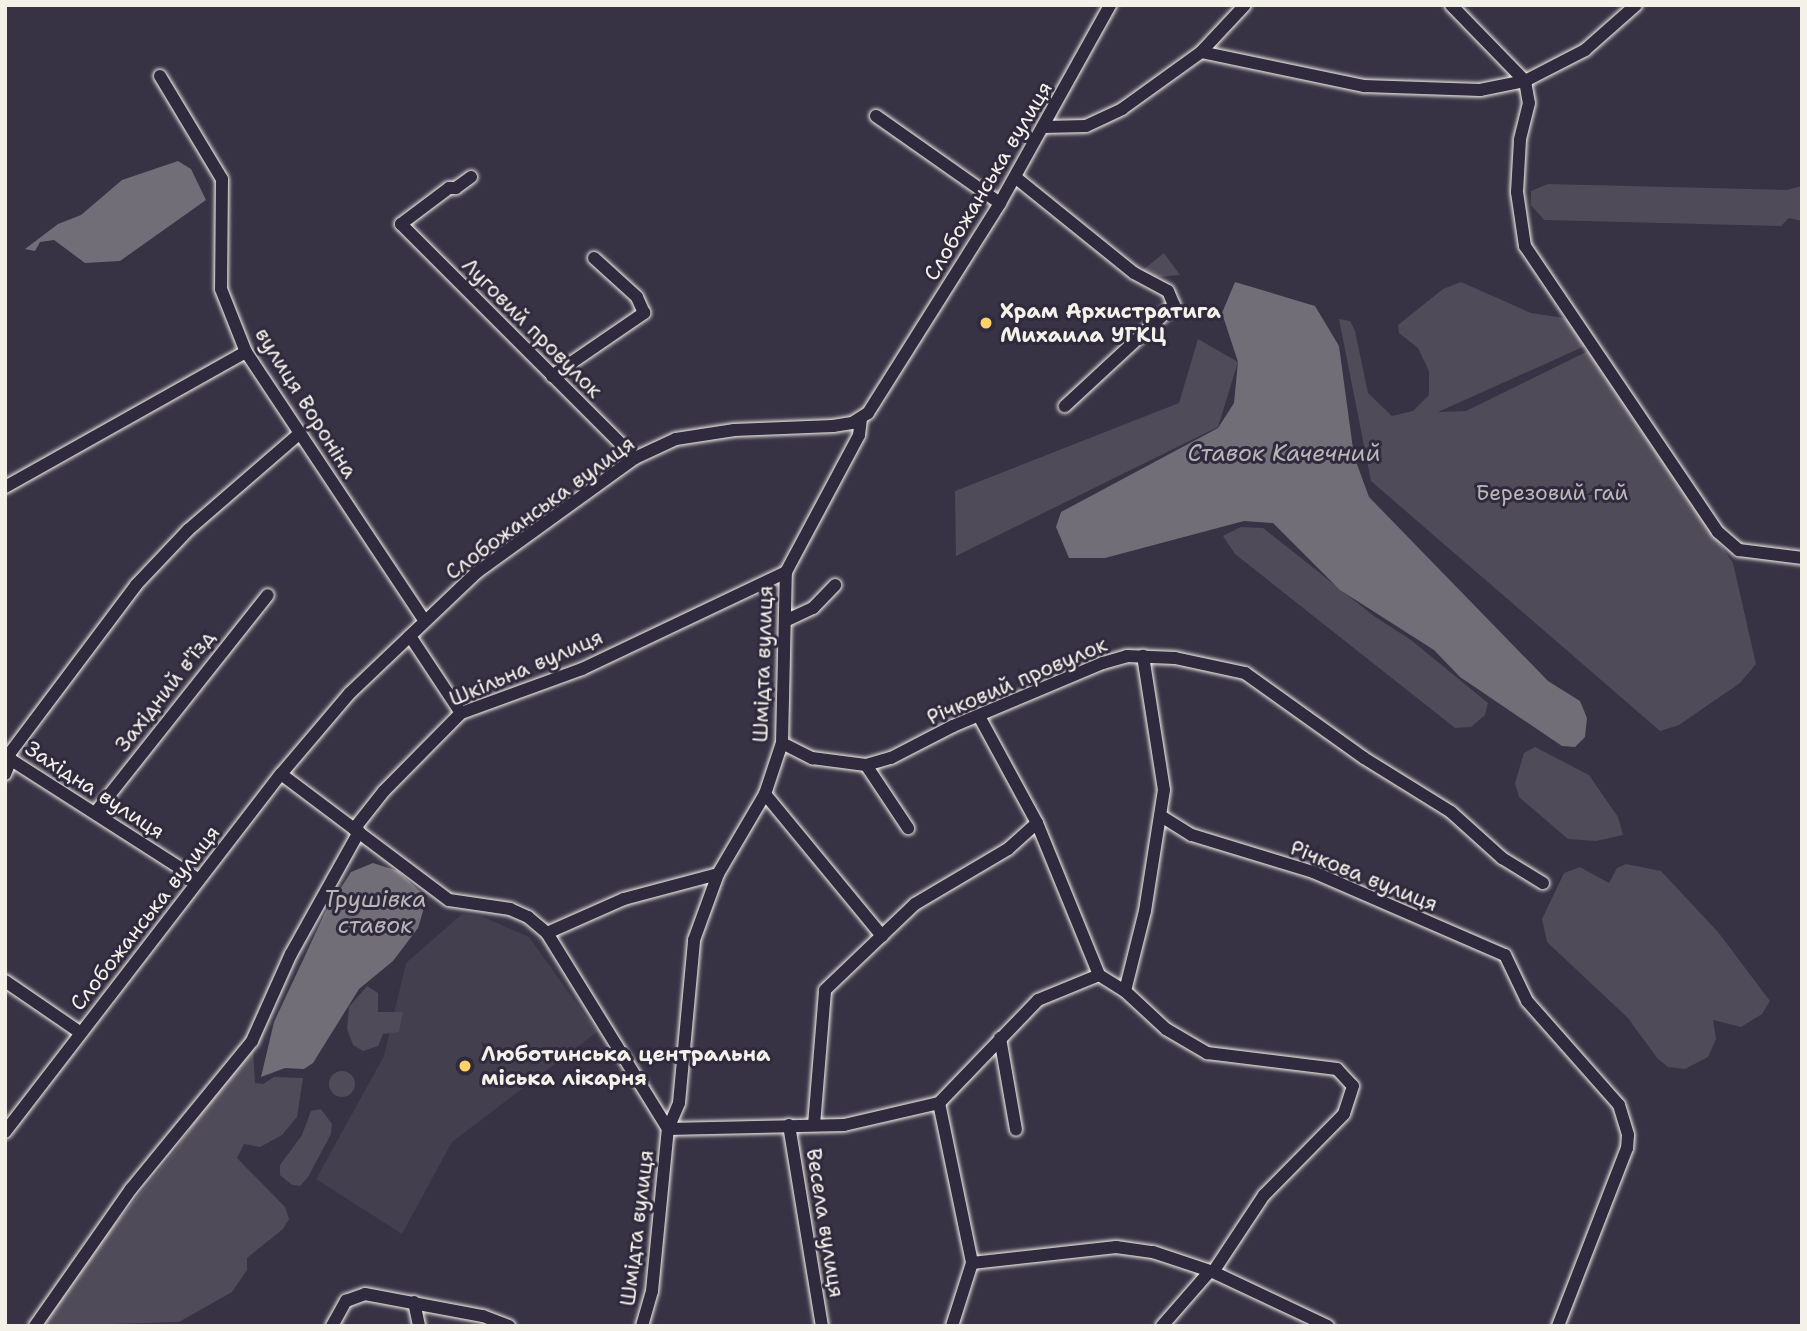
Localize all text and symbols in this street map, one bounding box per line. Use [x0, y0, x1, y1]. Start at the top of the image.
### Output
street label: Слобожанська вулиця [919, 77, 1057, 285]
street label: Луговий провулок [457, 253, 607, 403]
place label: Храм Архистратига Михаила УГКЦ [1000, 298, 1221, 348]
marker: Храм Архистратига Михаила УГКЦ [978, 315, 994, 331]
street label: вулиця Вороніна [250, 323, 362, 483]
street label: Слобожанська вулиця [440, 431, 640, 585]
water label: Ставок Качечний [1187, 439, 1381, 467]
park label: Березовий гай [1476, 480, 1628, 506]
street label: Шмідта вулиця [748, 585, 778, 743]
street label: Шкільна вулиця [445, 624, 607, 712]
street label: Західний в'їзд [110, 625, 220, 757]
street label: Річковий провулок [923, 632, 1111, 730]
street label: Західна вулиця [21, 736, 169, 844]
street label: Слобожанська вулиця [65, 820, 225, 1016]
street label: Річкова вулиця [1287, 835, 1441, 917]
water label: Трушівка ставок [323, 885, 427, 939]
place label: Люботинська центральна міська лікарня [481, 1041, 770, 1091]
marker: Люботинська центральна міська лікарня [455, 1056, 475, 1076]
street label: Весела вулиця [801, 1147, 849, 1299]
street label: Шмідта вулиця [615, 1149, 659, 1307]

